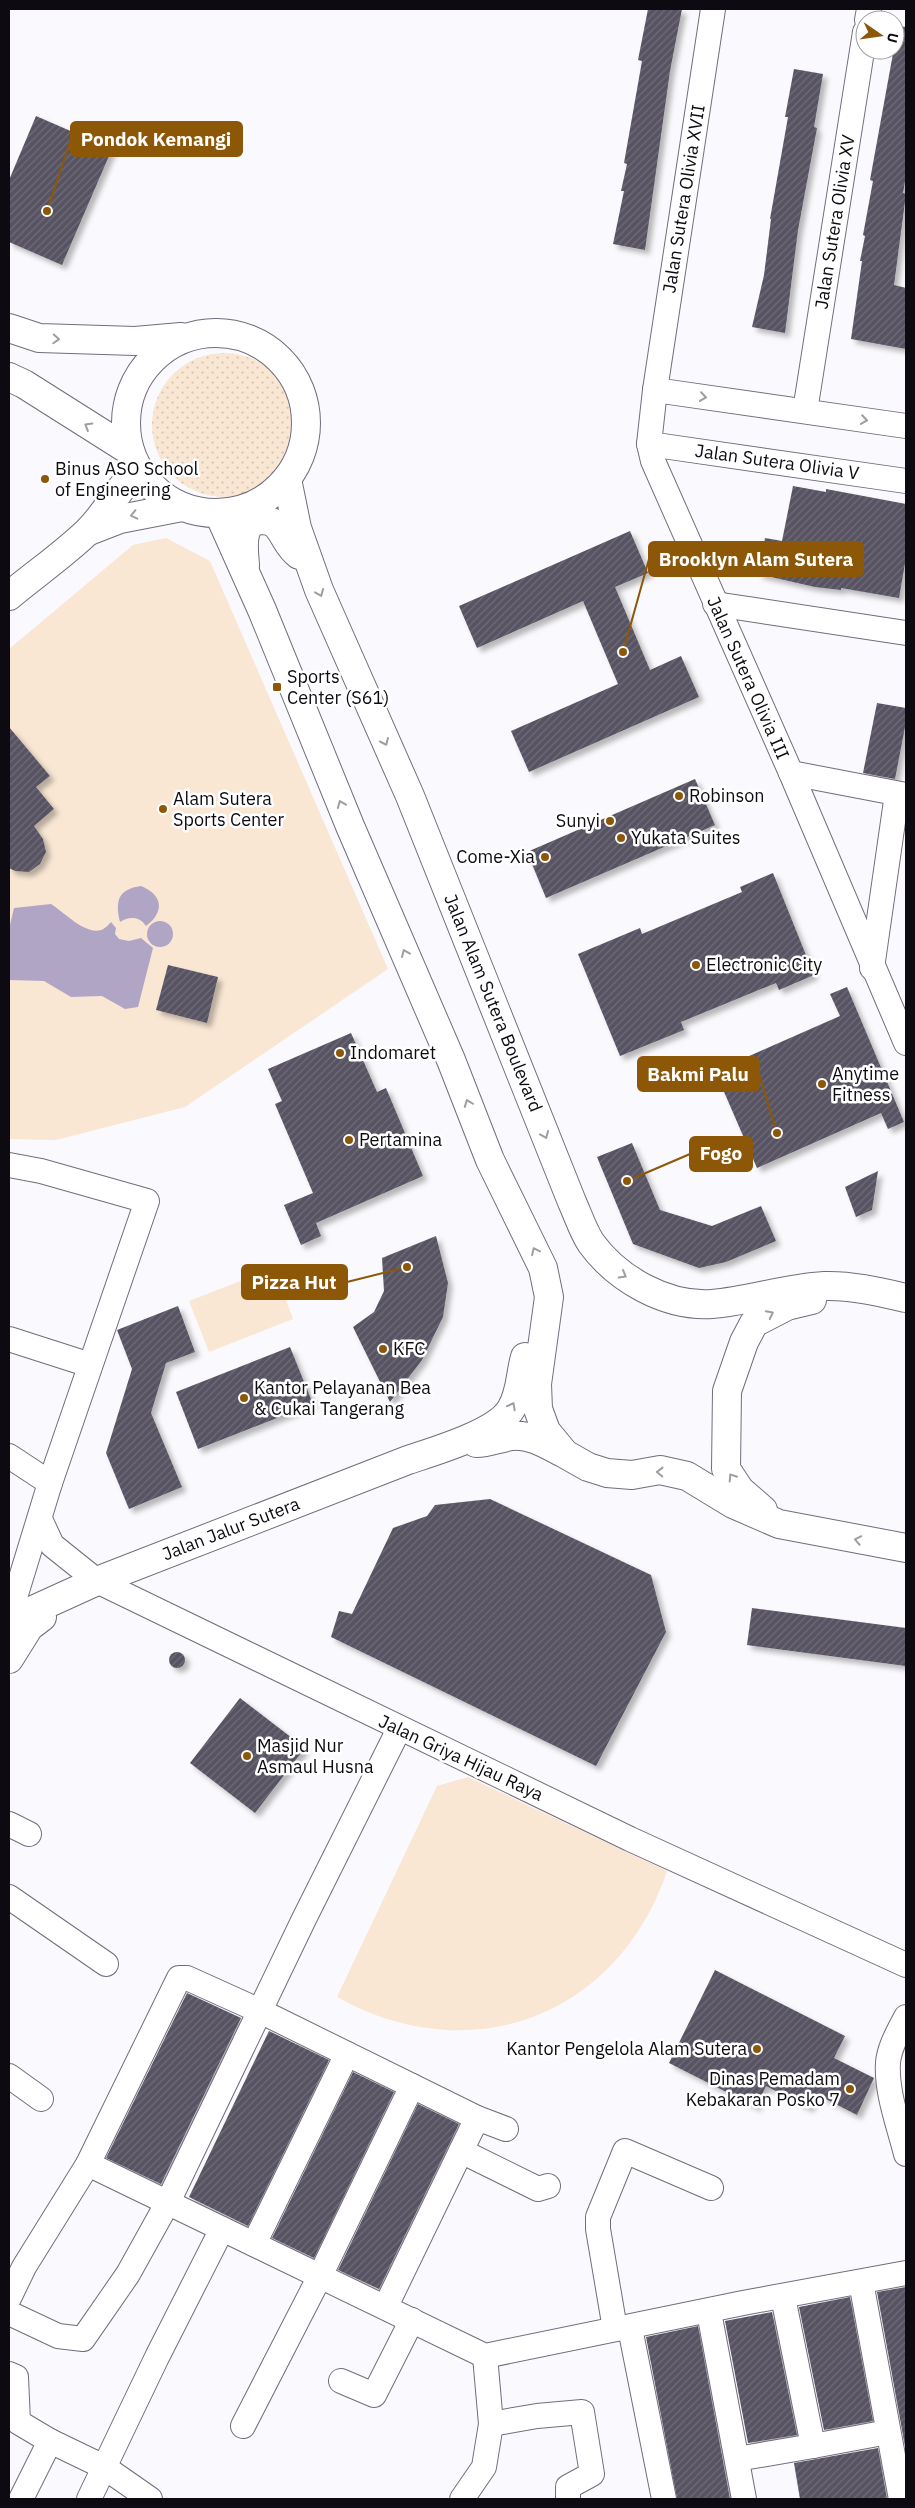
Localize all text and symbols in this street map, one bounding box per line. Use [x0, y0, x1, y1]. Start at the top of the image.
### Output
north arrow [855, 10, 905, 60]
text: U [883, 31, 903, 45]
street label: Jalan Sutera Olivia XVII [657, 103, 710, 295]
callout: Pondok Kemangi [71, 122, 242, 156]
text: Pondok Kemangi [81, 127, 231, 151]
street label: Jalan Sutera Olivia XV [809, 133, 860, 311]
one-way arrow [52, 334, 60, 344]
one-way arrow [699, 391, 707, 401]
one-way arrow [860, 414, 868, 425]
one-way arrow [85, 423, 94, 433]
street label: Jalan Sutera Olivia V [694, 439, 861, 484]
place label: Binus ASO School of Engineering [55, 457, 199, 501]
marker: Binus ASO School of Engineering [39, 473, 51, 485]
one-way arrow [130, 509, 139, 520]
callout: Brooklyn Alam Sutera [649, 542, 863, 576]
text: Brooklyn Alam Sutera [659, 547, 853, 571]
one-way arrow [314, 588, 324, 597]
street label: Jalan Sutera Olivia III [702, 593, 795, 763]
place label: Sports Center (S61) [287, 665, 389, 709]
marker: Sports Center (S61) [271, 681, 283, 693]
one-way arrow [379, 737, 390, 746]
place label: Robinson [689, 784, 765, 807]
place label: Alam Sutera Sports Center [173, 787, 284, 831]
marker: Robinson [673, 790, 685, 802]
one-way arrow [336, 800, 347, 809]
marker: Alam Sutera Sports Center [157, 803, 169, 815]
place label: Sunyi [556, 809, 600, 832]
marker: Sunyi [604, 815, 616, 827]
place label: Yukata Suites [631, 826, 741, 849]
marker: Yukata Suites [615, 832, 627, 844]
place label: Come-Xia [456, 845, 535, 868]
marker: Come-Xia [539, 851, 551, 863]
street label: Jalan Alam Sutera Boulevard [439, 891, 548, 1115]
one-way arrow [400, 949, 411, 958]
place label: Electronic City [706, 953, 822, 976]
marker: Electronic City [690, 959, 702, 971]
place label: Indomaret [350, 1041, 436, 1064]
marker: Indomaret [334, 1047, 346, 1059]
callout: Bakmi Palu [638, 1057, 759, 1091]
text: Bakmi Palu [647, 1062, 749, 1086]
place label: Anytime Fitness [832, 1062, 899, 1106]
marker: Anytime Fitness [816, 1078, 828, 1090]
one-way arrow [464, 1099, 474, 1108]
place label: Pertamina [359, 1128, 442, 1151]
one-way arrow [540, 1131, 550, 1139]
marker: Pertamina [343, 1134, 355, 1146]
callout: Fogo [690, 1137, 752, 1171]
text: Fogo [700, 1141, 742, 1165]
one-way arrow [530, 1247, 541, 1256]
callout: Pizza Hut [242, 1265, 347, 1299]
one-way arrow [617, 1269, 626, 1279]
text: Pizza Hut [251, 1270, 337, 1294]
one-way arrow [765, 1310, 774, 1321]
place label: KFC [393, 1337, 425, 1360]
marker: KFC [377, 1343, 389, 1355]
place label: Kantor Pelayanan Bea & Cukai Tangerang [254, 1376, 431, 1420]
marker: Kantor Pelayanan Bea & Cukai Tangerang [238, 1392, 250, 1404]
one-way arrow [506, 1402, 516, 1411]
one-way arrow [655, 1467, 663, 1477]
one-way arrow [729, 1474, 738, 1483]
street label: Jalan Jalur Sutera [159, 1492, 303, 1565]
one-way arrow [854, 1535, 863, 1545]
street label: Jalan Griya Hijau Raya [375, 1709, 548, 1806]
place label: Masjid Nur Asmaul Husna [257, 1734, 374, 1778]
marker: Masjid Nur Asmaul Husna [241, 1750, 253, 1762]
place label: Kantor Pengelola Alam Sutera [506, 2037, 747, 2060]
marker: Kantor Pengelola Alam Sutera [751, 2043, 763, 2055]
place label: Dinas Pemadam Kebakaran Posko 7 [686, 2067, 840, 2111]
marker: Dinas Pemadam Kebakaran Posko 7 [844, 2083, 856, 2095]

